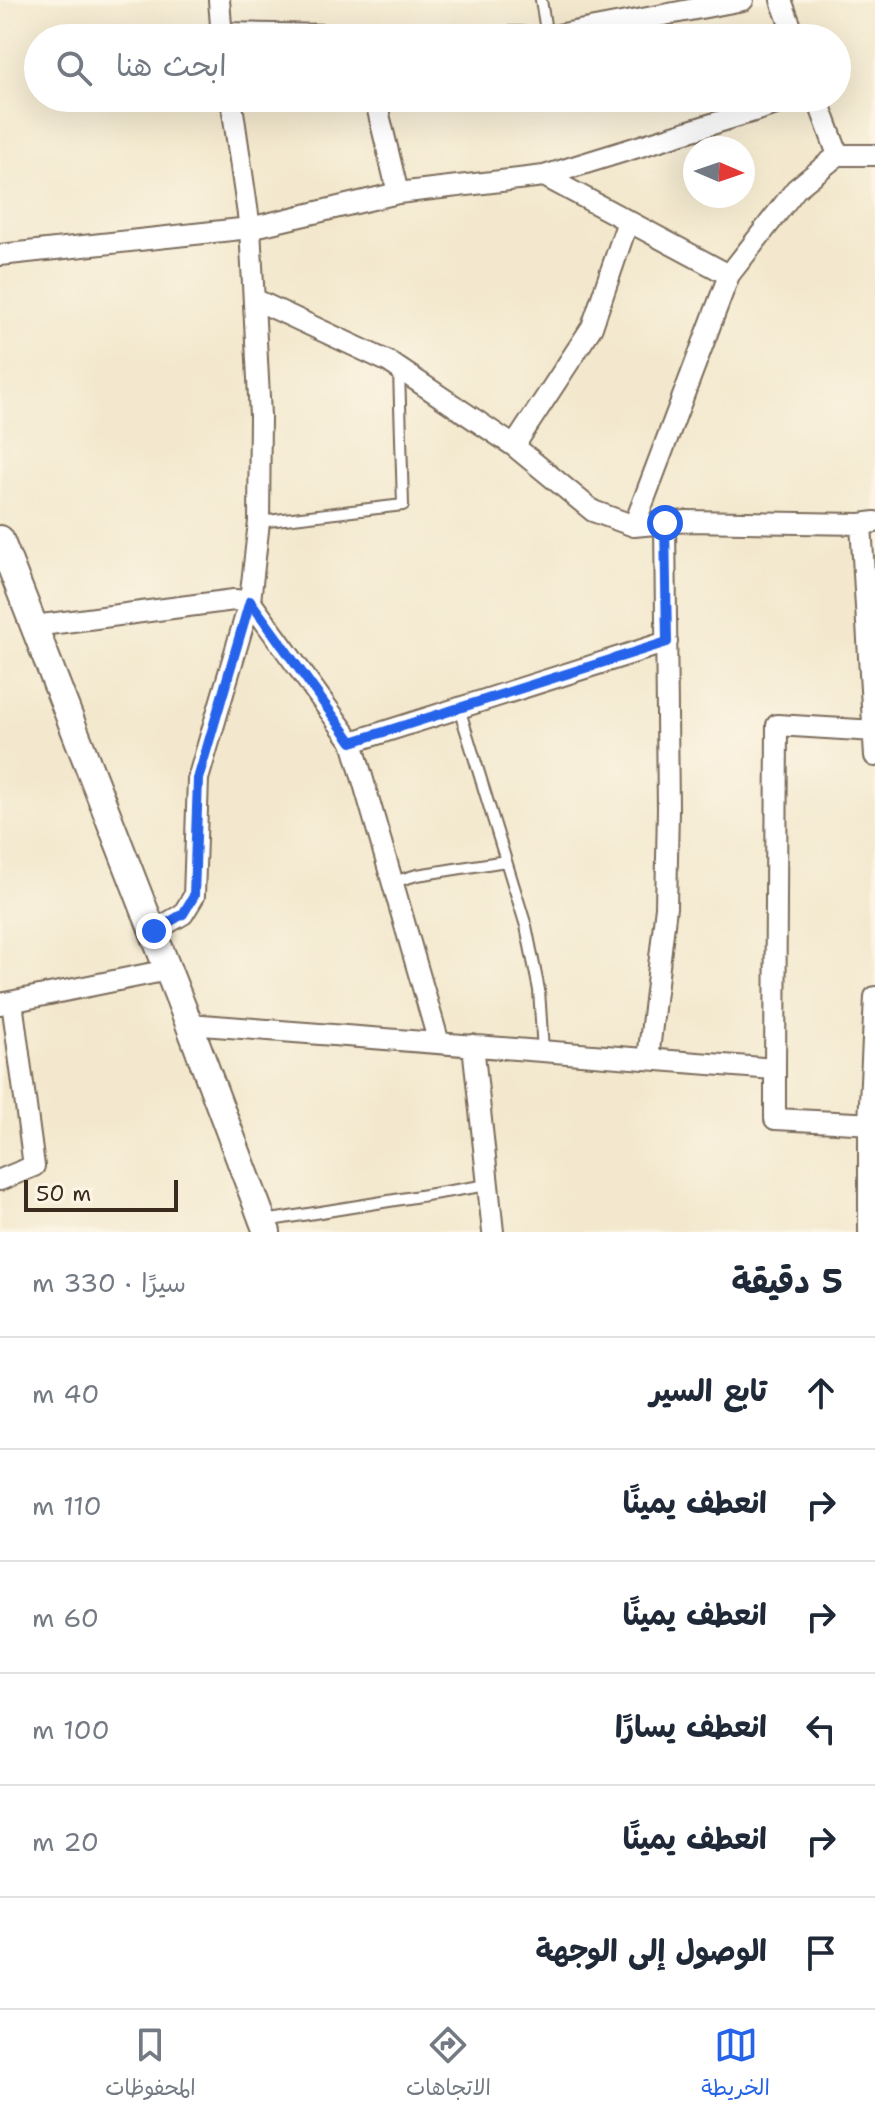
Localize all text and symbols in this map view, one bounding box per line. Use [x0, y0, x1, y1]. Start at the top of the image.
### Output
search box [24, 24, 851, 112]
text: ابحث هنا [116, 45, 227, 86]
icon: search [52, 46, 96, 90]
north arrow [683, 136, 755, 208]
route start [647, 505, 683, 541]
route end [136, 913, 172, 949]
scale bar [24, 1176, 178, 1212]
text: 50 m [36, 1179, 91, 1208]
text: 5 دقيقة [732, 1258, 843, 1304]
text: سيرًا · 330 m [32, 1265, 186, 1300]
text: تابع السير [650, 1370, 767, 1411]
icon: ahead [799, 1371, 843, 1415]
text: 40 m [32, 1376, 100, 1411]
text: انعطف يمينًا [623, 1482, 767, 1523]
icon: right [799, 1483, 843, 1527]
text: 110 m [32, 1488, 102, 1523]
text: انعطف يمينًا [623, 1594, 767, 1635]
icon: right [799, 1595, 843, 1639]
text: 60 m [32, 1600, 99, 1635]
text: انعطف يسارًا [615, 1706, 767, 1747]
icon: left [799, 1707, 843, 1751]
text: 100 m [32, 1712, 110, 1747]
text: انعطف يمينًا [623, 1818, 767, 1859]
icon: right [799, 1819, 843, 1863]
text: 20 m [32, 1824, 99, 1859]
text: الوصول إلى الوجهة [535, 1930, 767, 1971]
icon: arrive [799, 1931, 843, 1975]
tab: المحفوظات [105, 2023, 196, 2107]
tab: الاتجاهات [406, 2023, 491, 2107]
tab: الخريطة [701, 2023, 770, 2107]

